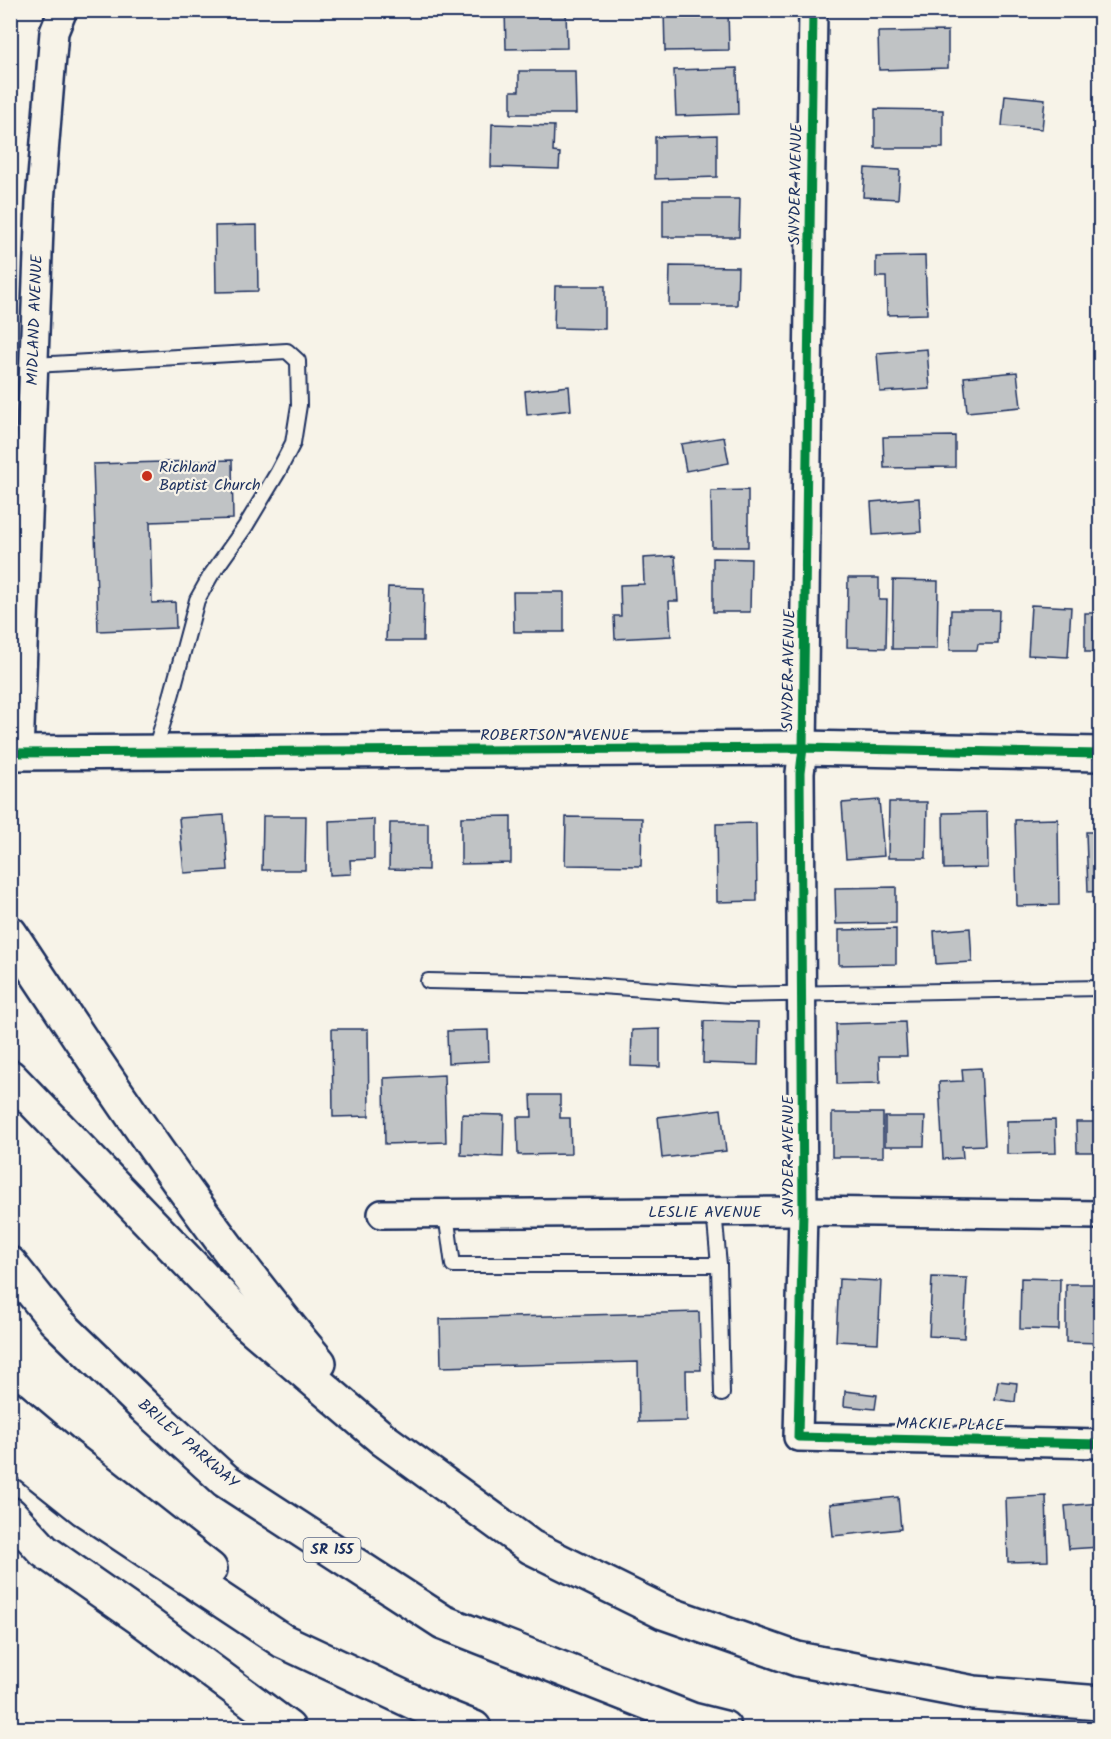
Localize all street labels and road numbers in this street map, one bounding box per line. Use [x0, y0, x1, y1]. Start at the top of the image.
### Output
street label: SNYDER AVENUE [782, 122, 810, 245]
street label: MIDLAND AVENUE [20, 253, 50, 386]
street label: SNYDER AVENUE [775, 608, 803, 731]
street label: ROBERTSON AVENUE [480, 723, 630, 748]
street label: SNYDER AVENUE [776, 1095, 801, 1217]
street label: LESLIE AVENUE [648, 1200, 762, 1225]
street label: BRILEY PARKWAY [132, 1393, 245, 1496]
street label: MACKIE PLACE [896, 1412, 1005, 1438]
road number: SR 155 [304, 1538, 360, 1562]

